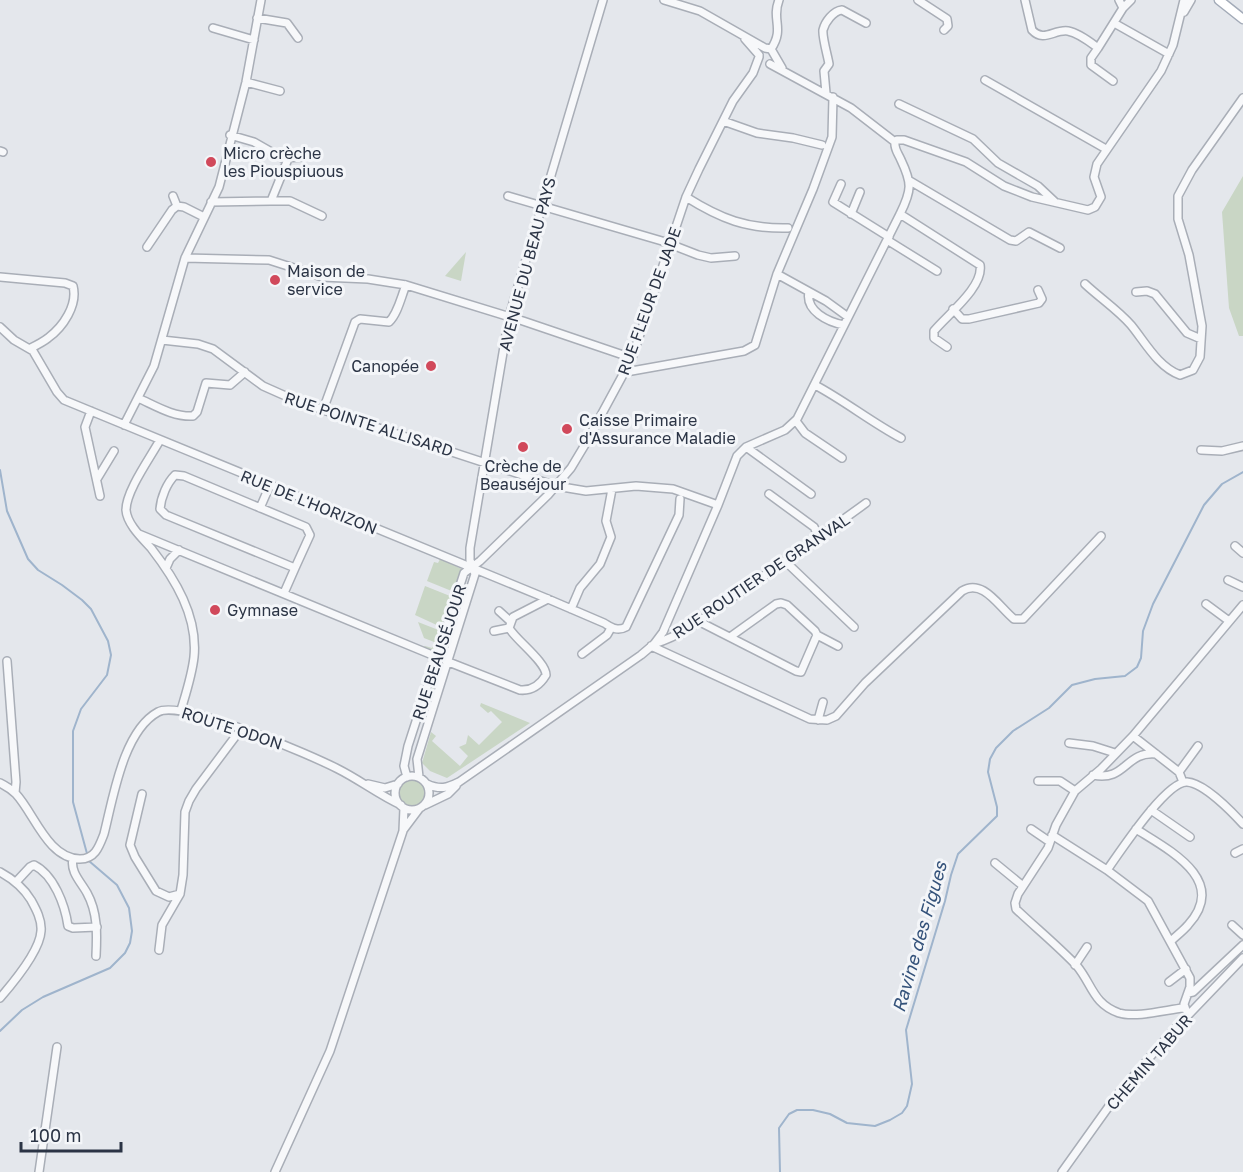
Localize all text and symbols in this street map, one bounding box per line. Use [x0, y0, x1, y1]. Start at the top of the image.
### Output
place label: Micro crèche les Piouspiuous [223, 143, 344, 181]
marker: Micro crèche les Piouspiuous [204, 155, 218, 169]
street label: AVENUE DU BEAU PAYS [494, 175, 560, 353]
street label: RUE FLEUR DE JADE [613, 224, 685, 378]
place label: Maison de service [287, 261, 365, 299]
marker: Maison de service [268, 273, 282, 287]
place label: Canopée [351, 356, 419, 376]
marker: Canopée [424, 359, 438, 373]
street label: RUE POINTE ALLISARD [282, 387, 456, 461]
place label: Caisse Primaire d'Assurance Maladie [579, 410, 736, 448]
marker: Caisse Primaire d'Assurance Maladie [560, 422, 574, 436]
marker: Crèche de Beauséjour [516, 440, 530, 454]
place label: Crèche de Beauséjour [480, 456, 566, 494]
street label: RUE DE L'HORIZON [238, 465, 380, 539]
street label: RUE ROUTIER DE GRANVAL [669, 509, 853, 643]
street label: RUE BEAUSÉJOUR [408, 581, 470, 723]
place label: Gymnase [227, 600, 298, 620]
marker: Gymnase [208, 603, 222, 617]
street label: ROUTE ODON [179, 702, 285, 754]
water label: Ravine des Figues [887, 857, 951, 1015]
street label: CHEMIN TABUR [1102, 1010, 1196, 1114]
scale bar [21, 1115, 122, 1153]
text: 100 m [30, 1124, 81, 1146]

